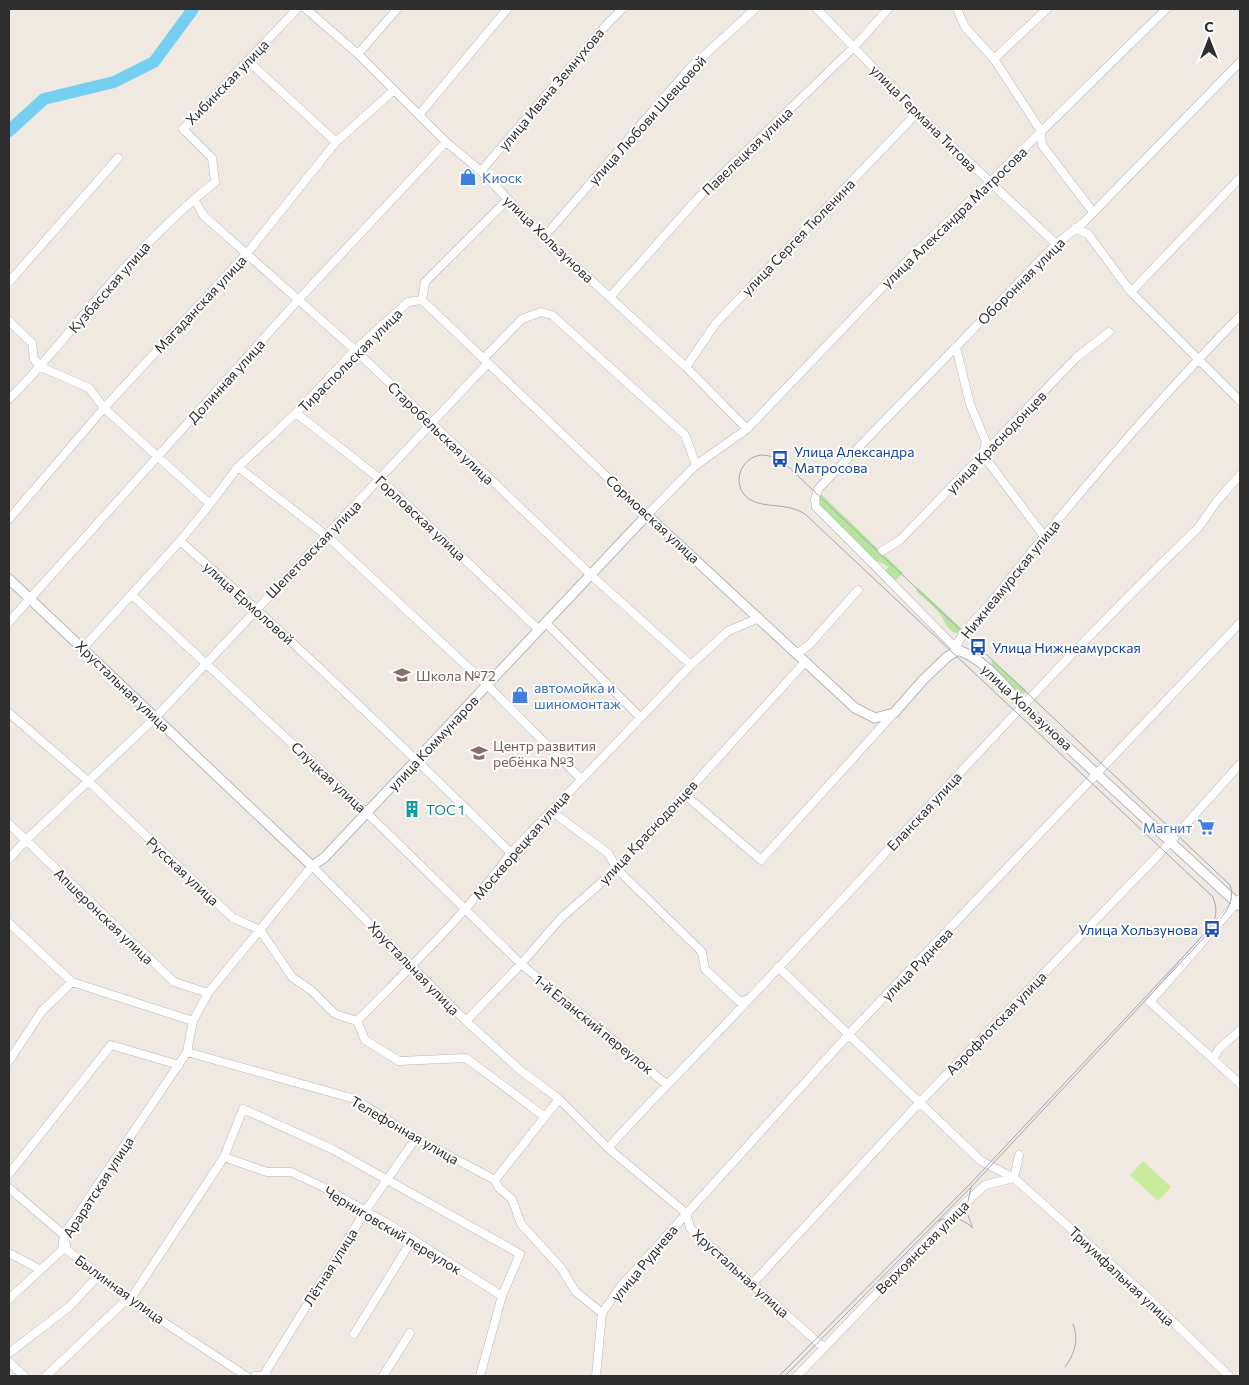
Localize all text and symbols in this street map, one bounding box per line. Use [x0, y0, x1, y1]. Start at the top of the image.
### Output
north arrow [1184, 15, 1234, 65]
text: С [1204, 18, 1214, 35]
street label: улица Ивана Земнухова [495, 24, 607, 154]
street label: Хибинская улица [182, 36, 272, 128]
street label: улица Любови Шевцовой [585, 52, 709, 188]
street label: улица Германа Титова [867, 61, 981, 175]
street label: Павелецкая улица [698, 103, 796, 199]
street label: улица Александра Матросова [878, 143, 1030, 291]
shop icon: Киоск [458, 167, 478, 187]
place label: Киоск [482, 169, 523, 186]
street label: улица Сергея Тюленина [738, 175, 858, 299]
street label: улица Хользунова [500, 192, 598, 286]
street label: Оборонная улица [974, 234, 1068, 328]
street label: Кузбасская улица [65, 238, 153, 336]
street label: Магаданская улица [150, 252, 250, 356]
street label: Тираспольская улица [295, 305, 405, 415]
street label: Долинная улица [184, 336, 268, 426]
street label: Старобельская улица [384, 378, 498, 488]
street label: улица Краснодонцев [942, 387, 1050, 497]
place label: Улица Александра Матросова [794, 443, 914, 476]
bus stop icon: Улица Александра Матросова [770, 449, 790, 469]
street label: Сормовская улица [603, 471, 703, 567]
street label: Горловская улица [372, 472, 470, 564]
street label: Шепетовская улица [262, 496, 364, 602]
street label: Нижнеамурская улица [957, 516, 1063, 642]
street label: улица Ермоловой [200, 558, 298, 648]
street label: Хрустальная улица [72, 637, 174, 735]
bus stop icon: Улица Нижнеамурская [968, 637, 988, 657]
place label: Улица Нижнеамурская [992, 639, 1141, 656]
street label: улица Хользунова [978, 660, 1076, 754]
school or university icon: Школа №72 [392, 665, 412, 685]
place label: Школа №72 [416, 667, 496, 684]
place label: автомойка и шиномонтаж [534, 679, 621, 712]
shop icon: автомойка и шиномонтаж [510, 685, 530, 705]
street label: улица Коммунаров [384, 692, 482, 794]
place label: Центр развития ребёнка №3 [493, 737, 596, 770]
street label: Слуцкая улица [288, 738, 370, 816]
school or university icon: Центр развития ребёнка №3 [469, 743, 489, 763]
street label: Еланская улица [883, 768, 965, 854]
street label: улица Краснодонцев [595, 776, 701, 888]
street label: Москворецкая улица [469, 787, 573, 903]
building icon: ТОС 1 [402, 799, 422, 819]
place label: ТОС 1 [426, 801, 464, 818]
supermarket icon: Магнит [1196, 817, 1216, 837]
place label: Магнит [1143, 819, 1192, 836]
street label: Русская улица [143, 833, 223, 909]
street label: Апшеронская улица [51, 864, 157, 968]
street label: Хрустальная улица [365, 917, 463, 1019]
bus stop icon: Улица Хользунова [1202, 919, 1222, 939]
place label: Улица Хользунова [1078, 921, 1198, 938]
street label: улица Руднева [878, 924, 956, 1004]
street label: Аэрофлотская улица [942, 968, 1050, 1078]
street label: 1-й Еланский переулок [531, 971, 658, 1078]
street label: Телефонная улица [348, 1092, 462, 1168]
street label: Араратская улица [59, 1133, 137, 1241]
street label: Черниговский переулок [321, 1182, 465, 1278]
street label: Верхоянская улица [872, 1197, 972, 1297]
street label: улица Руднева [607, 1221, 681, 1305]
street label: Триумфальная улица [1066, 1223, 1178, 1329]
street label: Лётная улица [299, 1225, 361, 1309]
street label: Хрустальная улица [689, 1225, 793, 1321]
street label: Былинная улица [72, 1251, 168, 1327]

